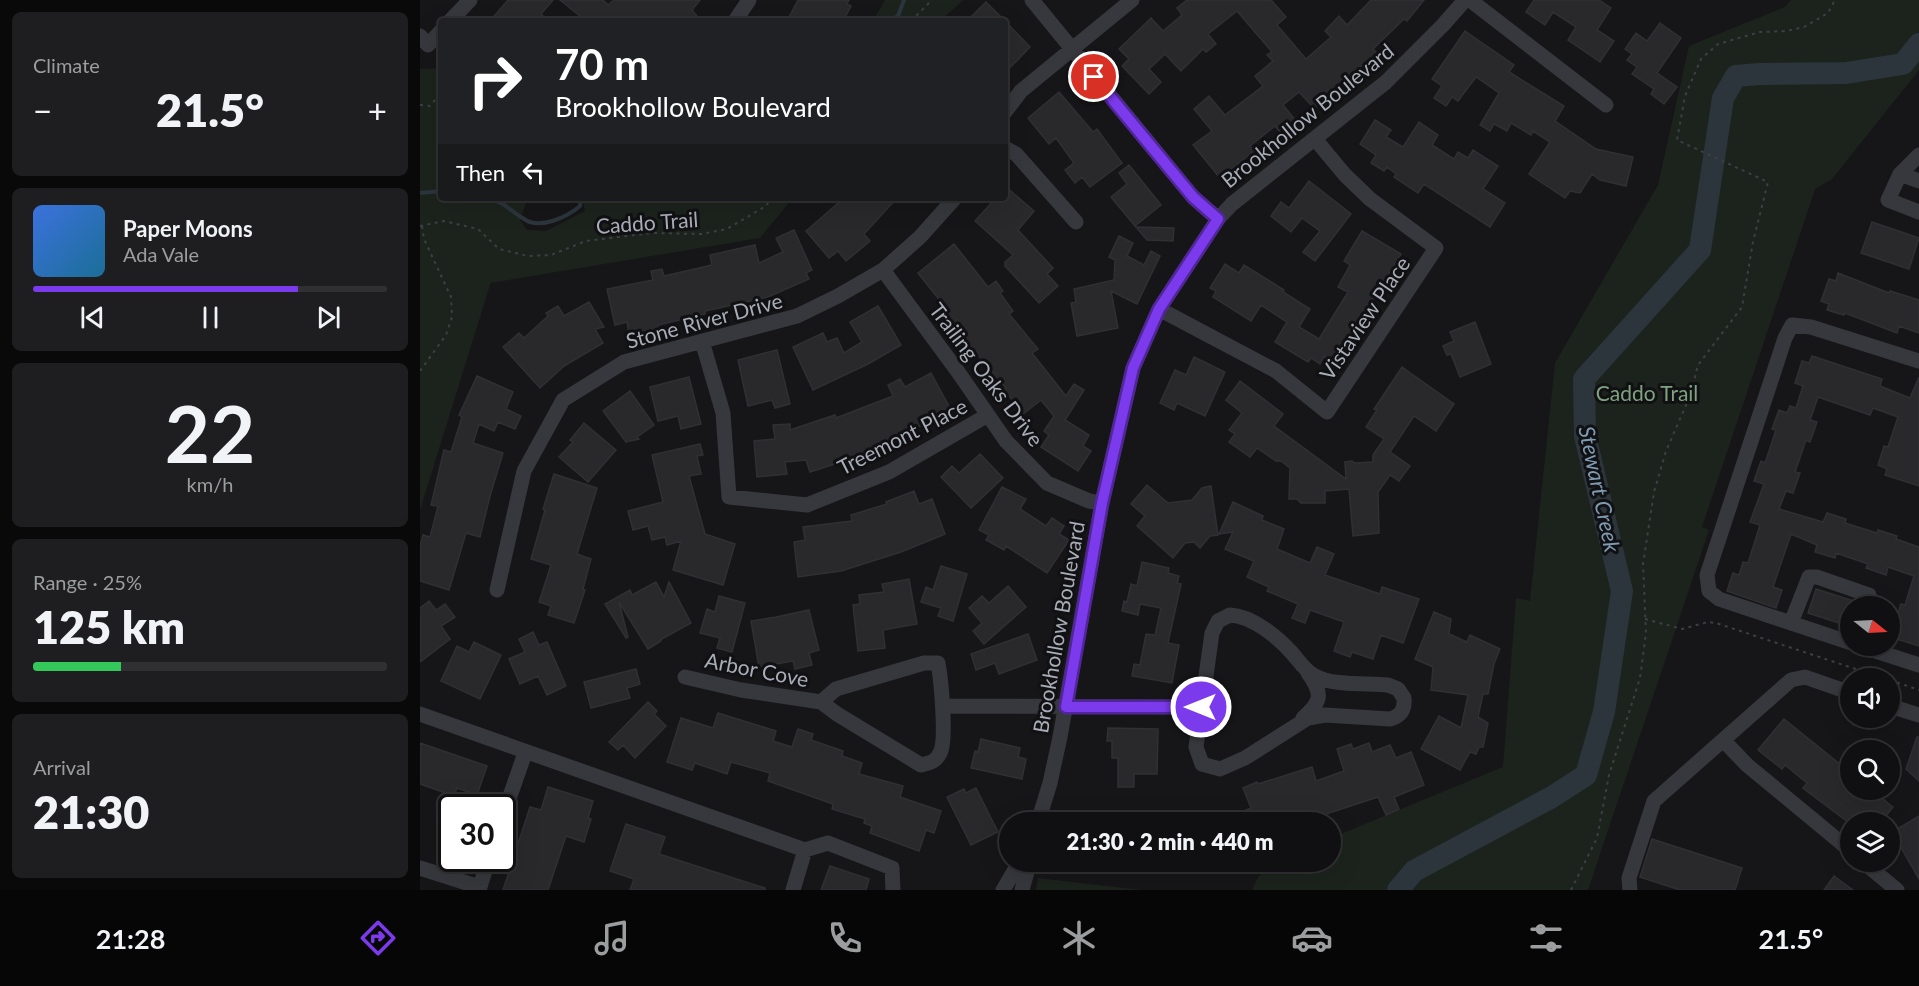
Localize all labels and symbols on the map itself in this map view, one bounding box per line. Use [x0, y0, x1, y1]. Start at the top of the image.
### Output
street label: Brookhollow Boulevard [1216, 38, 1398, 192]
pin [1068, 51, 1119, 102]
street label: Caddo Trail [595, 206, 699, 238]
street label: Vistaview Place [1314, 252, 1414, 384]
street label: Stone River Drive [623, 287, 785, 353]
street label: Trailing Oaks Drive [925, 297, 1049, 451]
park label: Caddo Trail [1596, 380, 1698, 405]
street label: Treemont Place [833, 393, 971, 479]
water label: Stewart Creek [1573, 423, 1627, 555]
street label: Brookhollow Boulevard [1027, 519, 1089, 735]
north arrow [1840, 596, 1900, 656]
street label: Arbor Cove [703, 647, 811, 691]
position arrow [1169, 675, 1233, 739]
speed limit sign: 30 [438, 794, 516, 872]

